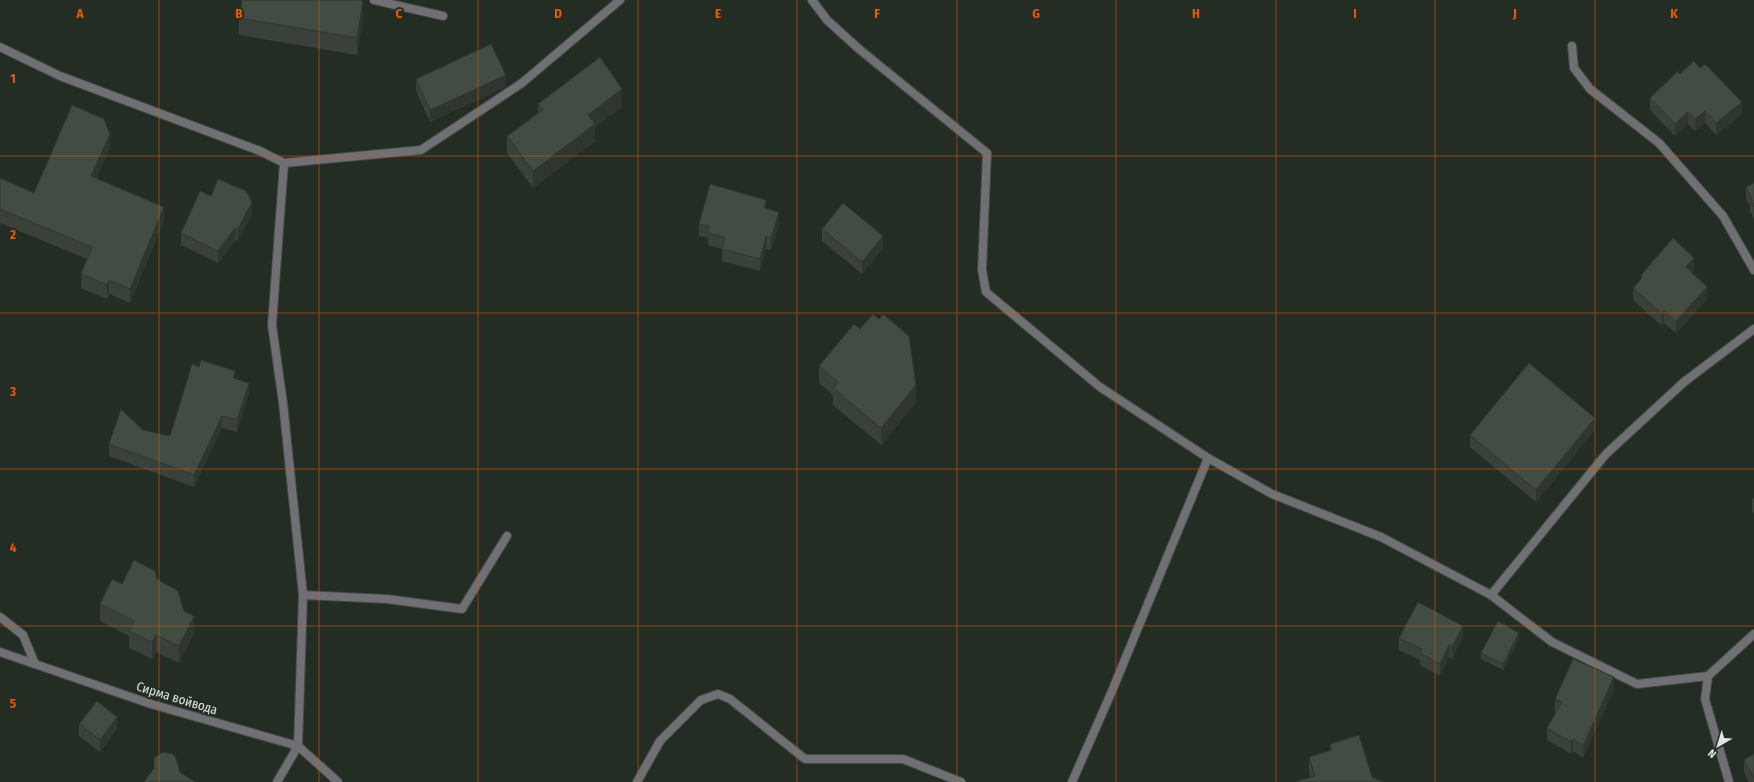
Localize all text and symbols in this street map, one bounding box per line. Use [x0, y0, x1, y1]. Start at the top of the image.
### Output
text: A [75, 6, 84, 21]
text: B [235, 6, 243, 21]
text: C [396, 6, 403, 21]
text: D [554, 6, 562, 21]
text: E [715, 6, 721, 21]
text: F [874, 6, 880, 21]
text: G [1032, 6, 1040, 21]
text: H [1192, 6, 1200, 21]
text: I [1353, 6, 1357, 21]
text: J [1512, 6, 1517, 21]
text: K [1670, 6, 1678, 21]
text: 1 [10, 71, 16, 86]
text: 2 [9, 227, 16, 242]
text: 3 [9, 384, 16, 399]
text: 4 [10, 540, 17, 555]
street label: Сирма войвода [135, 679, 219, 717]
text: 5 [10, 696, 16, 711]
north arrow [1698, 726, 1738, 766]
text: N [1706, 746, 1719, 761]

